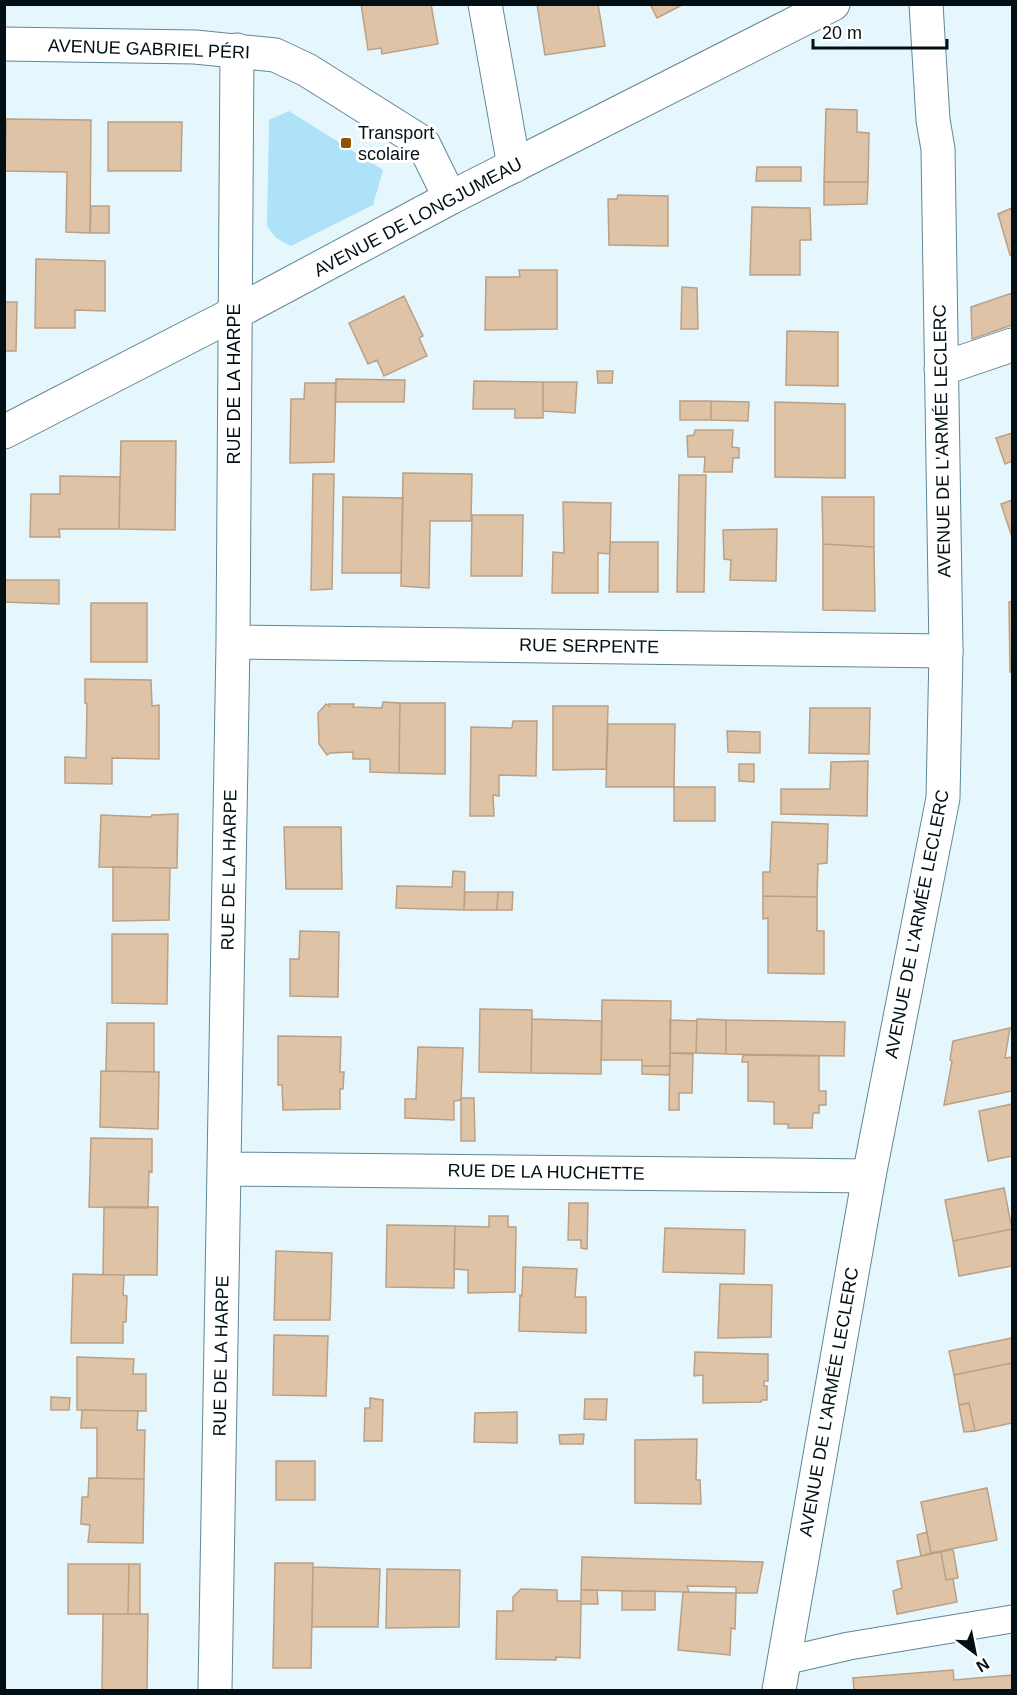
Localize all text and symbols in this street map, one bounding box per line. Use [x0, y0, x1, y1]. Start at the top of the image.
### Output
scale bar [813, 12, 946, 50]
text: 20 m [822, 23, 862, 43]
street label: AVENUE GABRIEL PÉRI [48, 35, 250, 63]
place label: Transport scolaire [358, 123, 434, 164]
marker: Transport scolaire [339, 136, 353, 150]
street label: AVENUE DE LONGJUMEAU [311, 154, 525, 280]
street label: RUE DE LA HARPE [224, 303, 244, 465]
street label: AVENUE DE L'ARMÉE LECLERC [930, 304, 954, 578]
street label: RUE SERPENTE [519, 635, 659, 657]
street label: AVENUE DE L'ARMÉE LECLERC [881, 788, 953, 1060]
street label: RUE DE LA HARPE [218, 789, 240, 951]
street label: RUE DE LA HUCHETTE [447, 1160, 645, 1184]
street label: AVENUE DE L'ARMÉE LECLERC [795, 1266, 863, 1538]
street label: RUE DE LA HARPE [210, 1275, 232, 1437]
north arrow [945, 1623, 1005, 1683]
text: N [973, 1655, 992, 1676]

